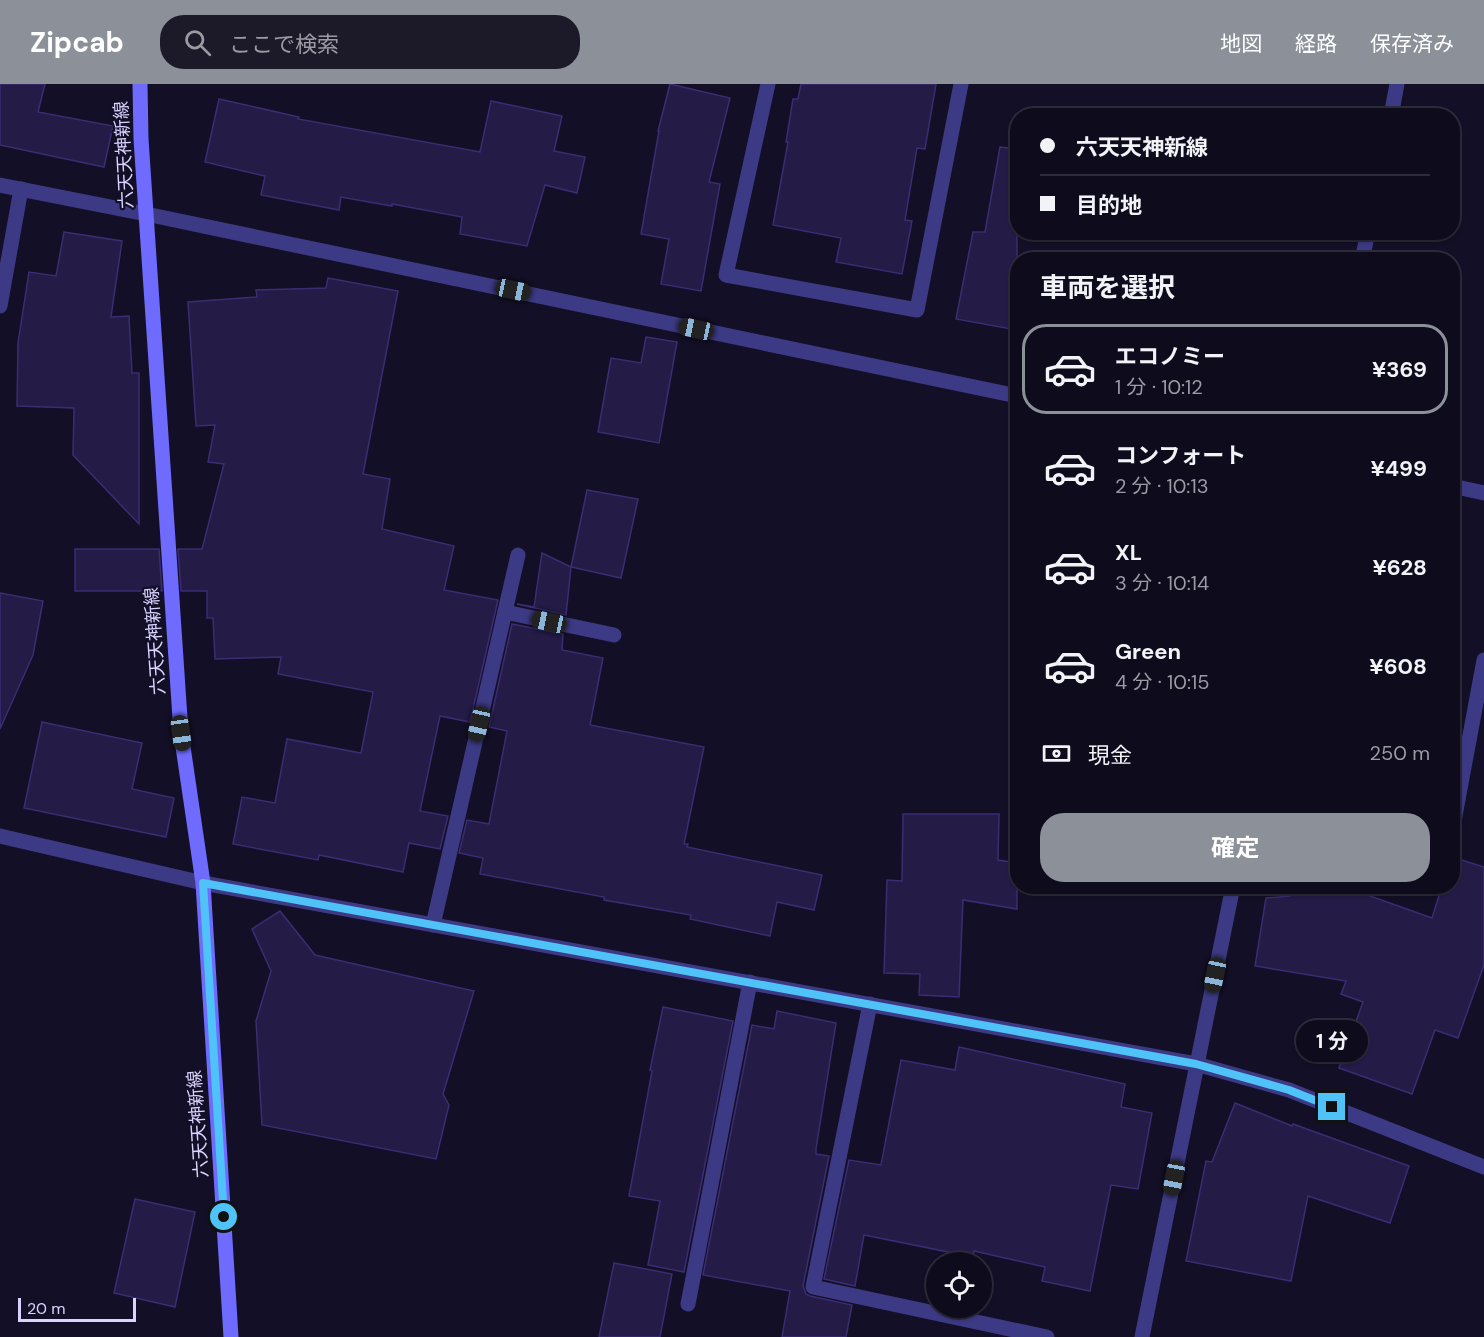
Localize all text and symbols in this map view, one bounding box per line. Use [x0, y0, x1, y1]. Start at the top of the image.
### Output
search box [160, 15, 580, 69]
text: Zipcab [30, 24, 124, 61]
icon: search [181, 26, 214, 59]
text: ここで検索 [229, 30, 339, 59]
text: 地図 [1220, 30, 1262, 58]
text: 経路 [1295, 30, 1337, 58]
text: 保存済み [1370, 30, 1454, 58]
street label: 六天天神新線 [109, 100, 139, 210]
text: 六天天神新線 [1076, 133, 1208, 162]
text: 目的地 [1076, 191, 1142, 220]
text: 車両を選択 [1040, 270, 1175, 305]
car [494, 277, 532, 303]
car [677, 316, 715, 342]
icon: car [1043, 342, 1097, 396]
text: エコノミー [1115, 342, 1225, 371]
text: ¥369 [1372, 355, 1427, 384]
text: 1 分 · 10:12 [1115, 374, 1203, 400]
icon: car [1043, 441, 1097, 495]
text: コンフォート [1115, 441, 1246, 470]
text: ¥499 [1370, 454, 1427, 483]
text: 2 分 · 10:13 [1115, 473, 1208, 499]
text: XL [1115, 538, 1142, 567]
icon: car [1043, 540, 1097, 594]
text: ¥628 [1373, 553, 1427, 582]
text: 3 分 · 10:14 [1115, 570, 1209, 596]
street label: 六天天神新線 [139, 586, 171, 696]
car [530, 609, 568, 635]
text: Green [1115, 637, 1181, 666]
icon: car [1043, 639, 1097, 693]
text: ¥608 [1369, 652, 1427, 681]
text: 4 分 · 10:15 [1115, 669, 1209, 695]
car [466, 704, 492, 744]
car [170, 714, 192, 752]
icon: cash [1040, 737, 1073, 770]
text: 250 m [1369, 740, 1430, 766]
text: 現金 [1088, 741, 1132, 770]
button: 確定 [1040, 813, 1430, 882]
car [1202, 956, 1228, 994]
callout: 1 分 [1296, 1020, 1368, 1062]
text: 1 分 [1316, 1028, 1348, 1054]
street label: 六天天神新線 [182, 1069, 214, 1179]
route end [1318, 1093, 1345, 1120]
car [1162, 1159, 1186, 1197]
route start [210, 1203, 237, 1230]
map controls [926, 1252, 992, 1318]
button: locate [926, 1252, 992, 1318]
scale bar [18, 1295, 136, 1322]
text: 20 m [27, 1298, 66, 1319]

